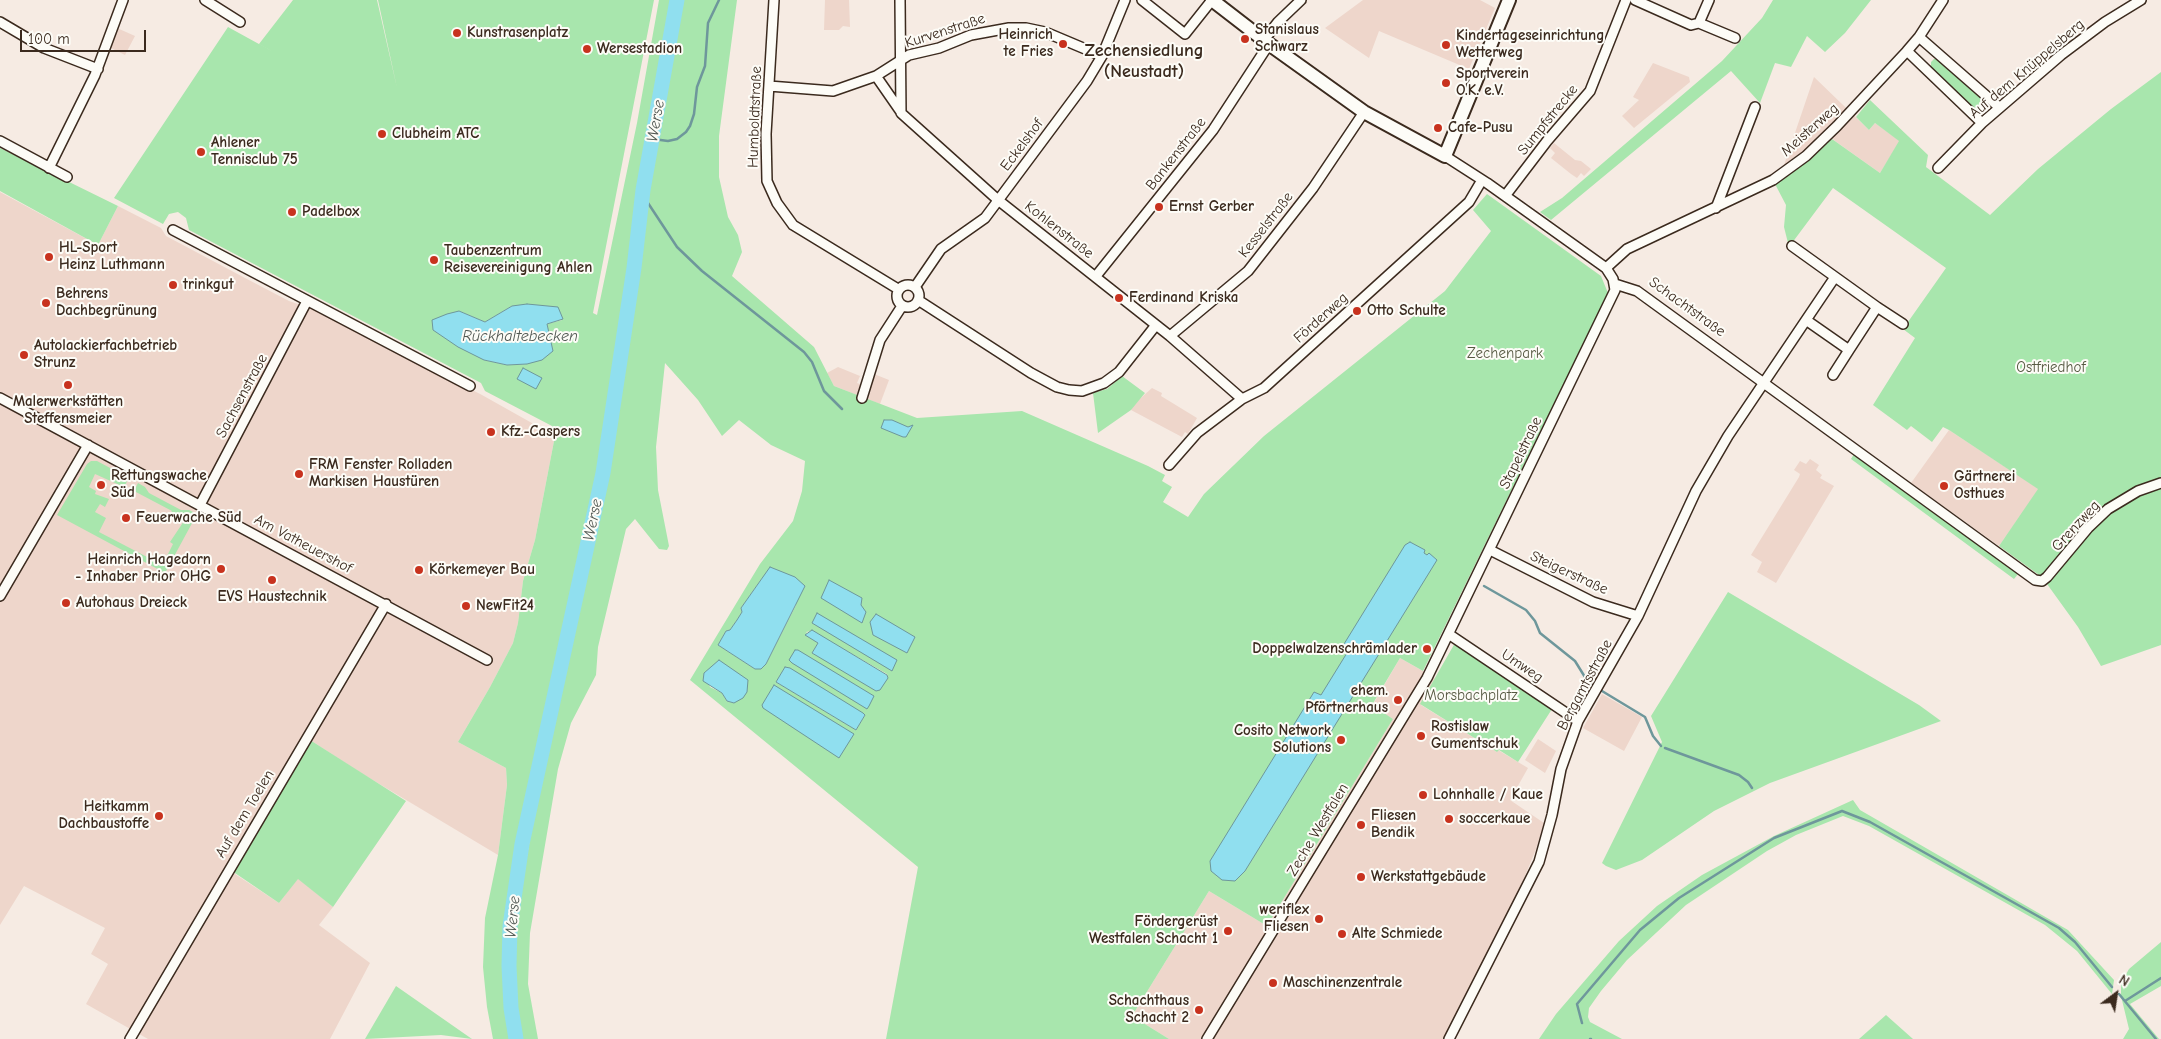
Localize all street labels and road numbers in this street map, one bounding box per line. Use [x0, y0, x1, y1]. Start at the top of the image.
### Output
street label: Kurvenstraße [903, 10, 987, 52]
street label: Auf dem Knüppelsberg [1966, 16, 2088, 122]
street label: Humboldtstraße [744, 66, 766, 168]
street label: Sumpfstrecke [1514, 81, 1582, 159]
street label: Meisterweg [1778, 99, 1842, 161]
street label: Bankenstraße [1142, 114, 1210, 194]
street label: Eckelshof [997, 115, 1047, 175]
street label: Kesselstraße [1235, 189, 1297, 261]
street label: Kohlenstraße [1021, 197, 1097, 263]
street label: Schachtstraße [1645, 273, 1729, 341]
street label: Förderweg [1290, 289, 1352, 347]
street label: Sachsenstraße [212, 351, 272, 441]
street label: Stapelstraße [1496, 414, 1546, 492]
street label: Grenzweg [2048, 497, 2104, 555]
street label: Am Vatheuershof [251, 511, 355, 577]
street label: Steigerstraße [1527, 547, 1611, 599]
street label: Bergamtsstraße [1554, 636, 1616, 734]
street label: Umweg [1498, 645, 1546, 687]
street label: Auf dem Toelen [212, 767, 278, 861]
street label: Zeche Westfalen [1283, 780, 1353, 880]

